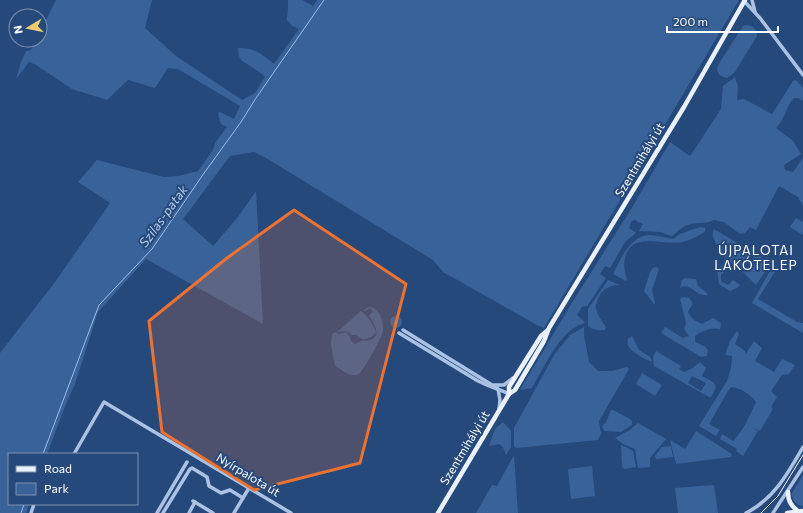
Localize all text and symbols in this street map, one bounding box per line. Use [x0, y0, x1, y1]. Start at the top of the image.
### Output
north arrow [8, 8, 48, 48]
scale bar [667, 8, 778, 34]
text: 200 m [673, 14, 708, 28]
text: N [11, 25, 25, 35]
street label: Szentmihályi út [612, 120, 667, 199]
water label: Szilas-patak [135, 181, 191, 250]
district label: ÚJPALOTAI LAKÓTELEP [714, 241, 798, 273]
street label: Szentmihályi út [437, 408, 492, 487]
street label: Nyírpalota út [214, 450, 283, 499]
legend [8, 453, 138, 505]
text: Road [44, 461, 72, 475]
text: Park [44, 481, 70, 495]

